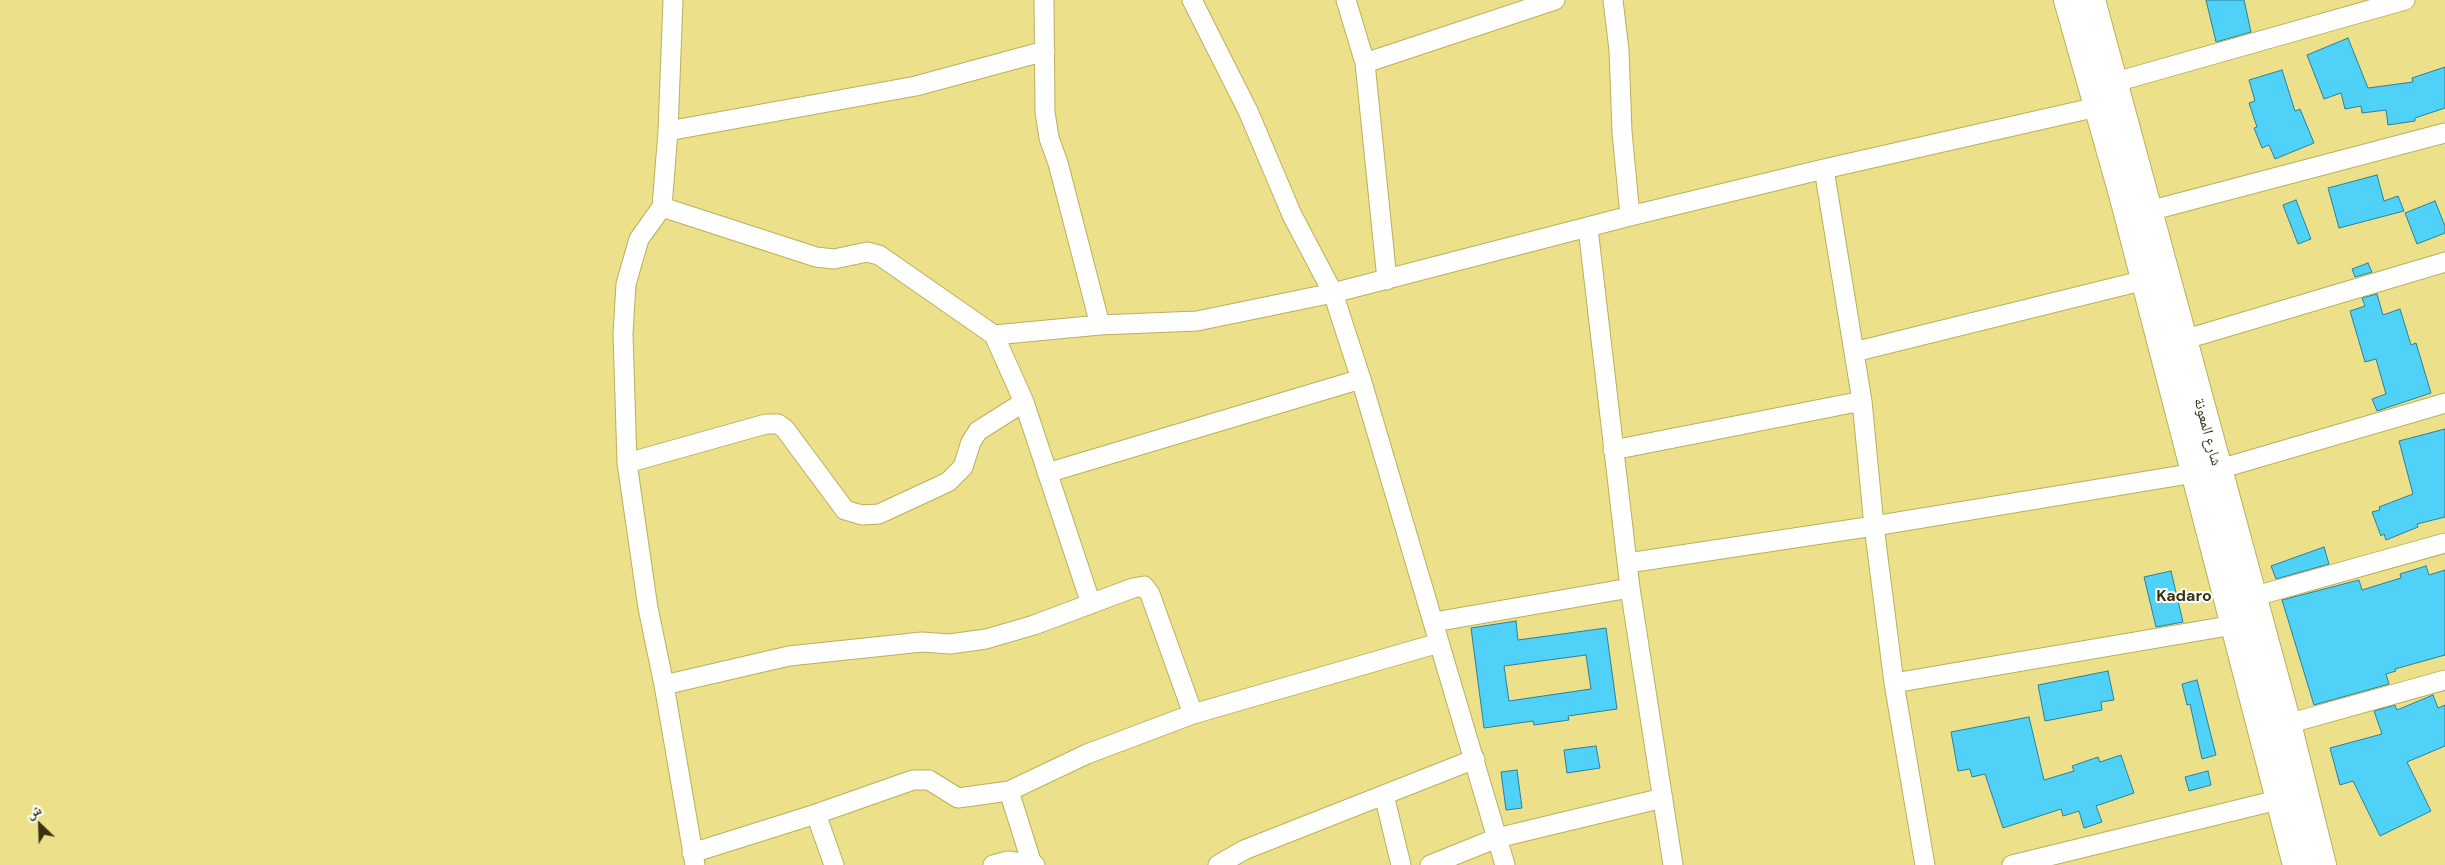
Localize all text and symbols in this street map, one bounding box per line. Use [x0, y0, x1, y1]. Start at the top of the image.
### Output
street label: شارع المعونة [2189, 396, 2225, 468]
district label: Kadaro [2156, 587, 2212, 607]
north arrow [15, 800, 65, 850]
text: ش [23, 800, 44, 823]

